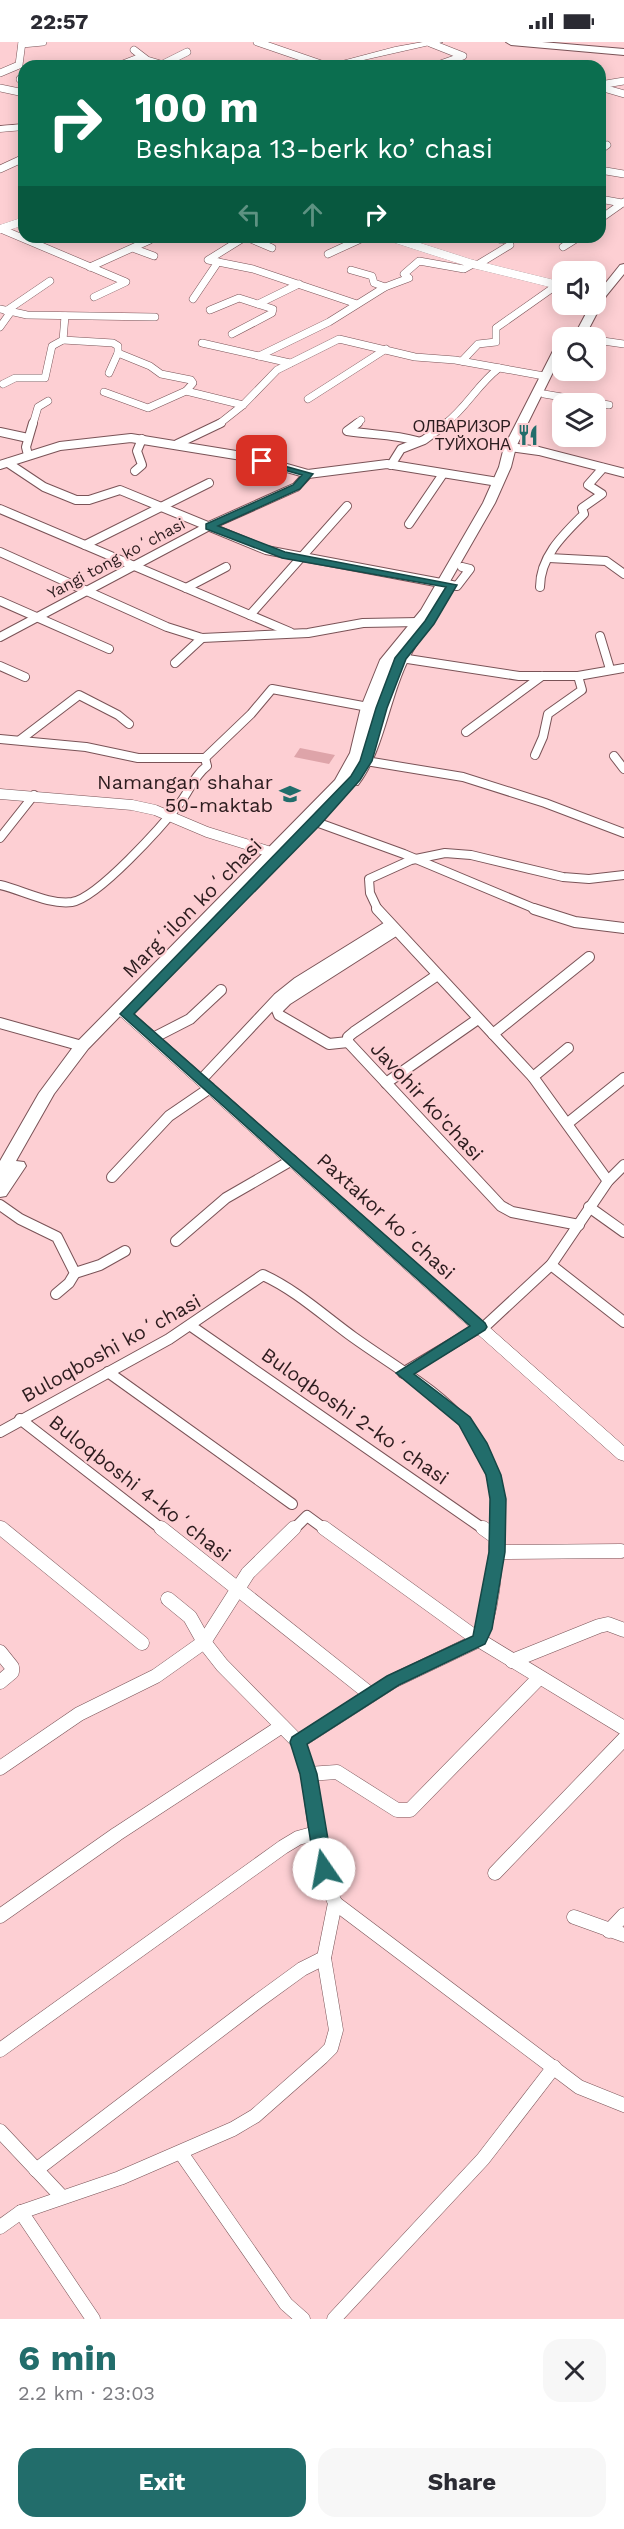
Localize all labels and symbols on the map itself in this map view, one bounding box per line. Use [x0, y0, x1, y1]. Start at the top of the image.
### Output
place label: ОЛВАРИЗОР ТУЙХОНА [413, 417, 511, 454]
restaurant icon: ОЛВАРИЗОР ТУЙХОНА [516, 423, 540, 447]
pin [236, 435, 287, 486]
street label: Yangi tong koʻchasi [44, 514, 188, 603]
place label: Namangan shahar 50-maktab [97, 770, 273, 817]
school or university icon: Namangan shahar 50-maktab [278, 782, 302, 806]
street label: Margʻilon koʻchasi [117, 833, 267, 983]
street label: Javohir ko'chasi [366, 1036, 488, 1166]
street label: Paxtakor koʻchasi [312, 1148, 460, 1284]
street label: Buloqboshi koʻchasi [17, 1289, 205, 1407]
street label: Buloqboshi 2-koʻchasi [257, 1342, 453, 1490]
street label: Buloqboshi 4-koʻchasi [44, 1410, 236, 1566]
position arrow [292, 1837, 356, 1901]

